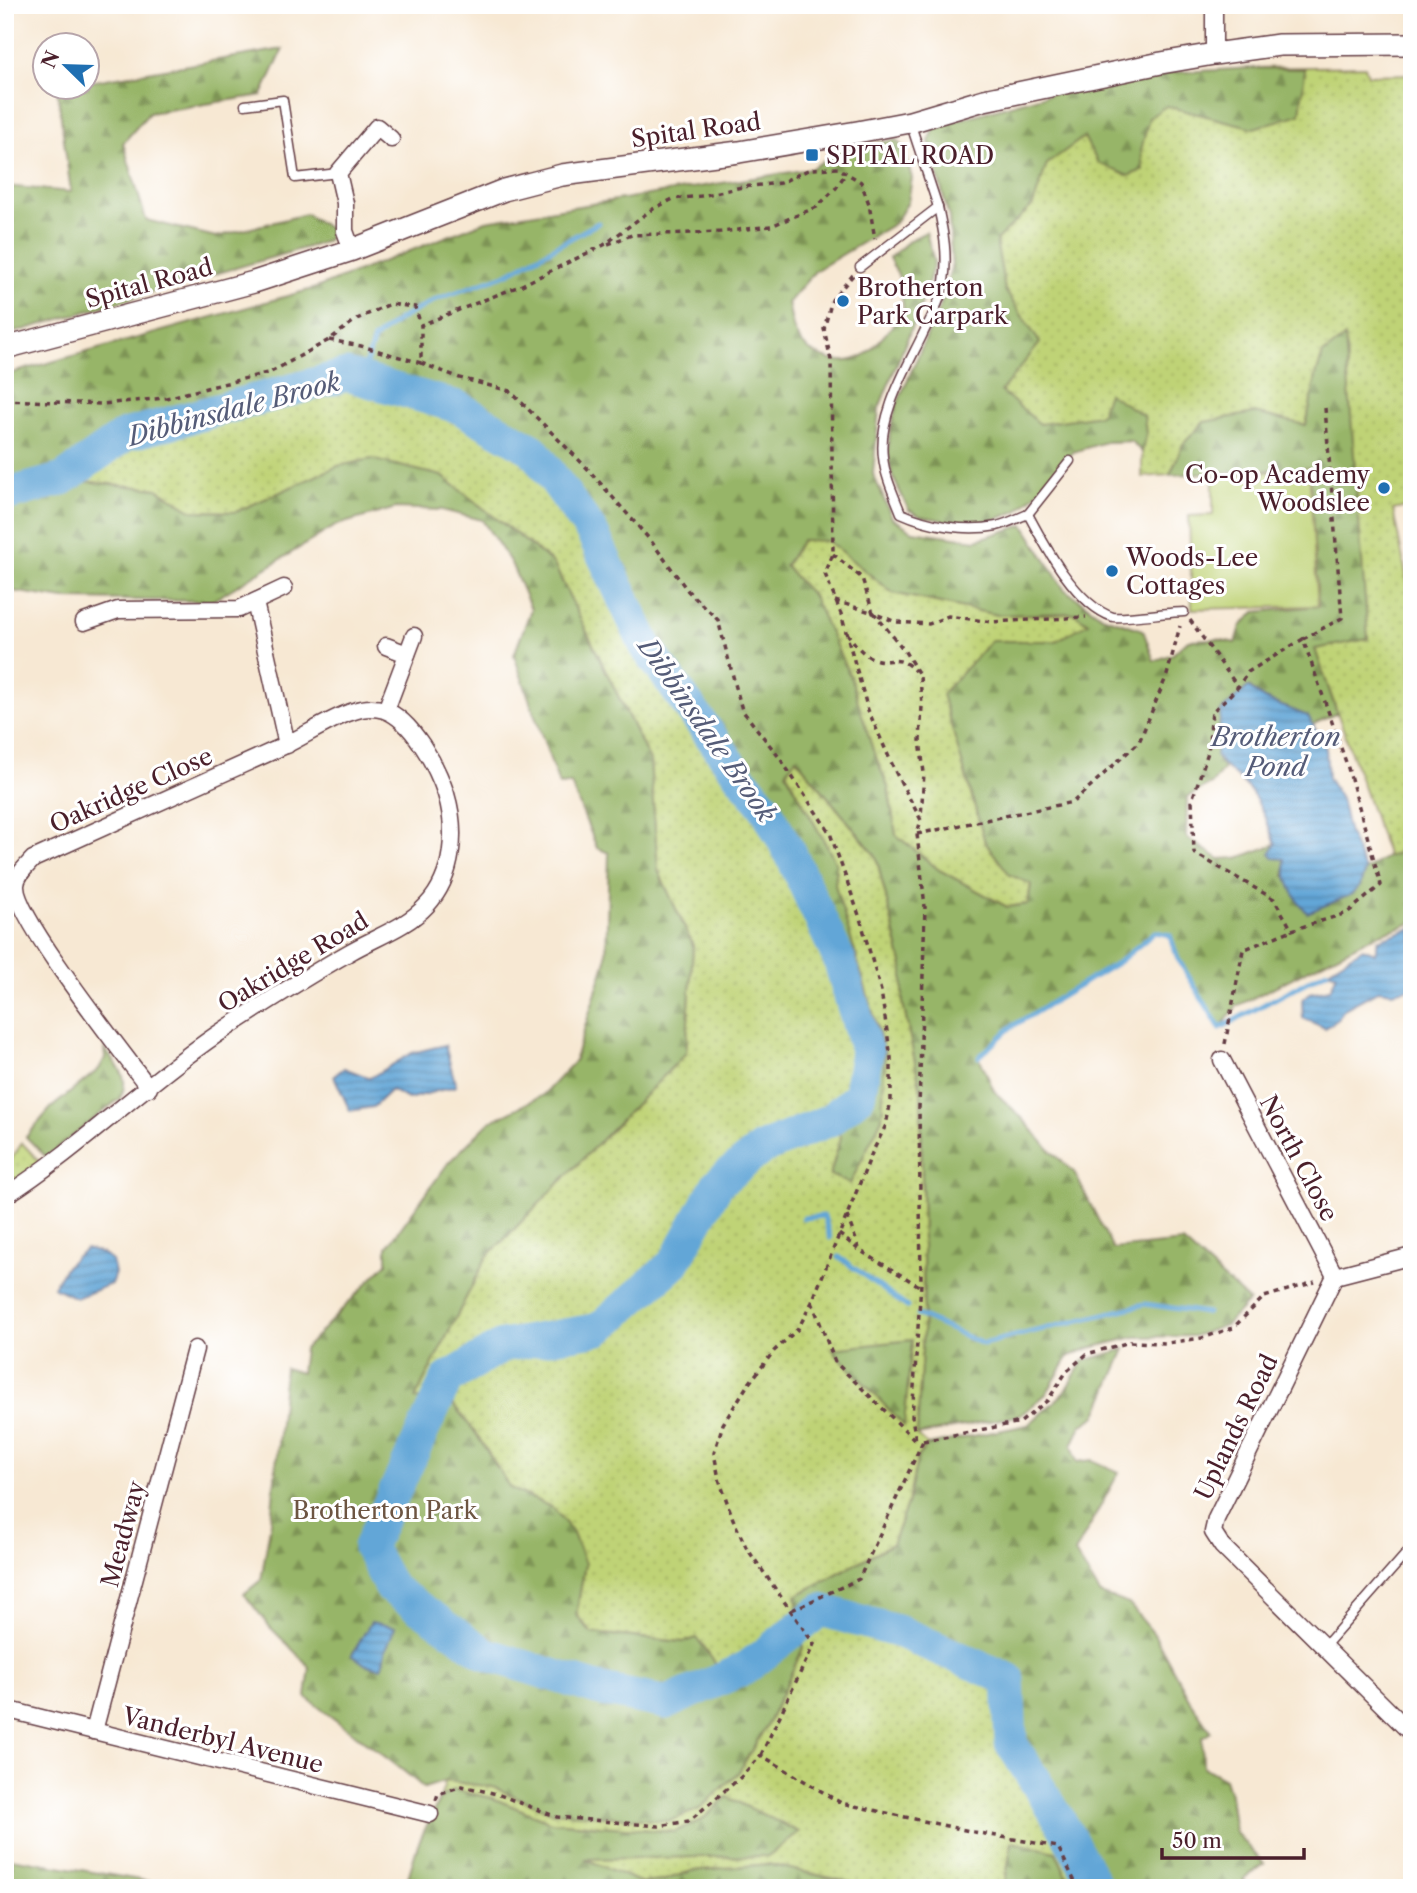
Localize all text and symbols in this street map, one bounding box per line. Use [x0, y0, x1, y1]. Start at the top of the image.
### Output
north arrow [32, 32, 102, 102]
text: N [37, 47, 65, 72]
street label: Spital Road [629, 107, 763, 153]
place label: SPITAL ROAD [826, 141, 994, 170]
marker: SPITAL ROAD [804, 147, 820, 163]
street label: Spital Road [82, 252, 216, 314]
place label: Brotherton Park Carpark [857, 273, 1009, 330]
marker: Brotherton Park Carpark [835, 293, 851, 309]
water label: Dibbinsdale Brook [122, 365, 344, 453]
place label: Co-op Academy Woodslee [1185, 460, 1371, 517]
marker: Co-op Academy Woodslee [1376, 480, 1392, 496]
place label: Woods-Lee Cottages [1125, 543, 1258, 600]
marker: Woods-Lee Cottages [1104, 563, 1120, 579]
water label: Dibbinsdale Brook [630, 630, 783, 829]
water label: Brotherton Pond [1209, 721, 1341, 783]
street label: Oakridge Close [45, 741, 217, 839]
street label: Oakridge Road [213, 906, 374, 1018]
street label: North Close [1254, 1090, 1344, 1226]
street label: Uplands Road [1188, 1349, 1284, 1505]
street label: Meadway [95, 1477, 151, 1590]
park label: Brotherton Park [292, 1496, 479, 1525]
street label: Vanderbyl Avenue [119, 1701, 326, 1779]
scale bar [1162, 1816, 1303, 1860]
text: 50 m [1172, 1828, 1222, 1853]

